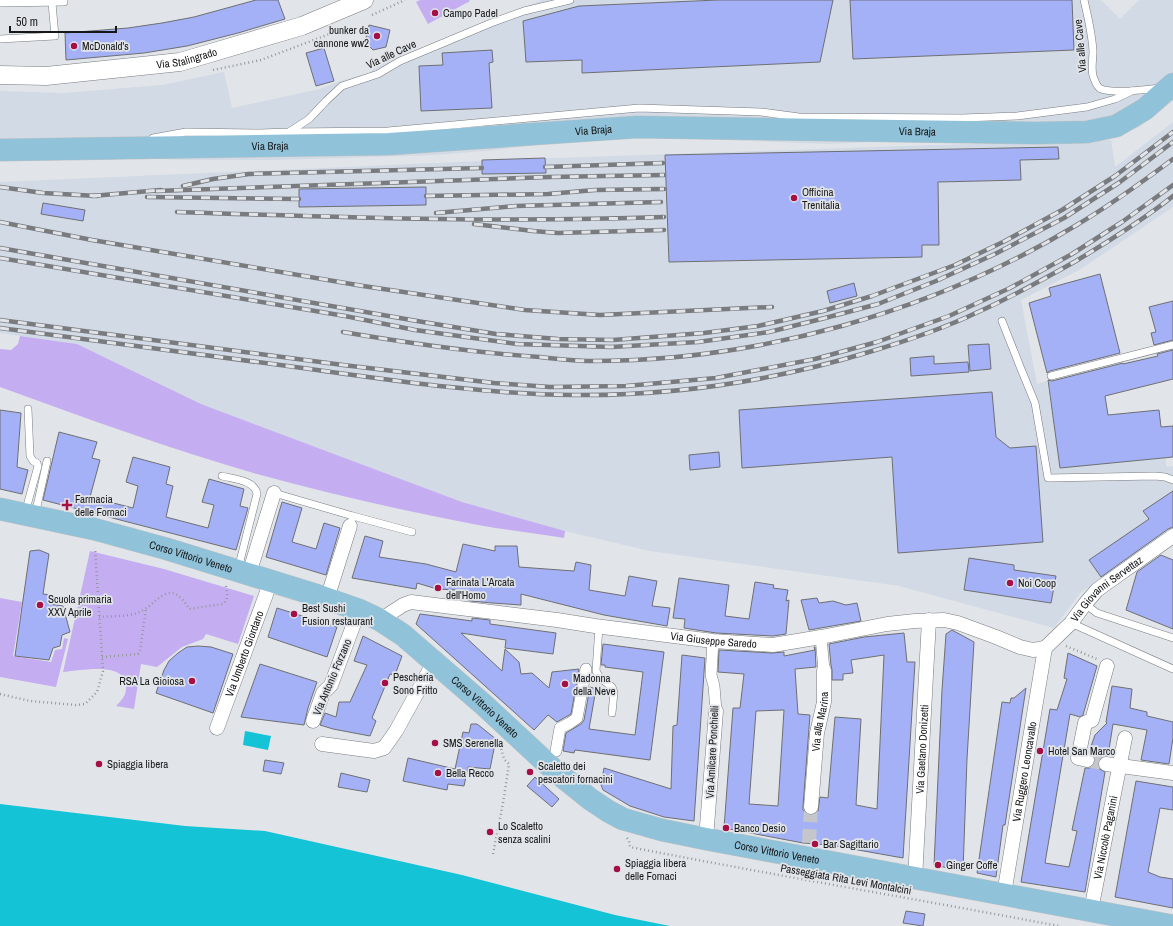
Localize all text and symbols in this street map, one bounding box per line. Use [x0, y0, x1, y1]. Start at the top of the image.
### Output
place label: Campo Padel [443, 6, 498, 20]
scale bar [10, 8, 116, 34]
marker: Campo Padel [430, 8, 440, 18]
text: 50 m [16, 14, 38, 30]
street label: Via alle Cave [1071, 19, 1089, 73]
place label: bunker da cannone ww2 [314, 23, 369, 50]
marker: bunker da cannone ww2 [372, 31, 382, 41]
street label: Via alle Cave [364, 36, 418, 72]
place label: McDonald's [82, 39, 129, 53]
marker: McDonald's [69, 41, 79, 51]
street label: Via Stalingrado [156, 44, 219, 71]
street label: Via Braja [575, 122, 612, 138]
street label: Via Braja [899, 124, 936, 138]
street label: Via Braja [251, 139, 289, 153]
place label: Officina Trenitalia [802, 185, 840, 212]
marker: Officina Trenitalia [789, 193, 799, 203]
place label: Farmacia delle Fornaci [75, 492, 127, 519]
marker: Farmacia delle Fornaci [62, 500, 72, 510]
street label: Corso Vittorio Veneto [148, 538, 234, 576]
street label: Via Giovanni Servettaz [1067, 552, 1146, 625]
place label: Farinata L'Arcata dell'Homo [446, 575, 514, 602]
place label: Noi Coop [1018, 576, 1056, 590]
marker: Noi Coop [1005, 578, 1015, 588]
marker: Farinata L'Arcata dell'Homo [433, 583, 443, 593]
place label: Scuola primaria XXV Aprile [48, 592, 112, 619]
marker: Scuola primaria XXV Aprile [35, 600, 45, 610]
place label: Best Sushi Fusion restaurant [302, 601, 373, 628]
street label: Via Umberto Giordano [222, 609, 266, 699]
marker: Best Sushi Fusion restaurant [289, 609, 299, 619]
street label: Via Giuseppe Saredo [670, 629, 757, 651]
street label: Via Antonio Forzano [310, 637, 354, 717]
place label: Pescheria Sono Fritto [393, 670, 438, 697]
place label: Madonna della Neve [573, 671, 616, 698]
street label: Corso Vittorio Veneto [448, 673, 522, 741]
place label: RSA La Gioiosa [119, 674, 184, 688]
marker: RSA La Gioiosa [187, 676, 197, 686]
marker: Pescheria Sono Fritto [380, 678, 390, 688]
marker: Madonna della Neve [560, 679, 570, 689]
street label: Via alla Marina [809, 692, 831, 752]
street label: Via Gaetano Donizetti [913, 704, 931, 794]
street label: Via Amilcare Ponchielli [703, 705, 721, 799]
street label: Via Ruggero Leoncavallo [1009, 721, 1040, 823]
place label: SMS Serenella [443, 736, 503, 750]
marker: SMS Serenella [430, 738, 440, 748]
place label: Hotel San Marco [1048, 744, 1115, 758]
marker: Hotel San Marco [1035, 746, 1045, 756]
place label: Spiaggia libera [107, 757, 168, 771]
marker: Spiaggia libera [94, 759, 104, 769]
place label: Scaletto dei pescatori fornacini [538, 759, 613, 786]
place label: Bella Recco [446, 766, 494, 780]
marker: Scaletto dei pescatori fornacini [525, 767, 535, 777]
marker: Bella Recco [433, 768, 443, 778]
street label: Via Niccolò Paganini [1090, 794, 1120, 880]
place label: Lo Scaletto senza scalini [498, 819, 551, 846]
place label: Banco Desio [734, 821, 786, 835]
marker: Banco Desio [721, 823, 731, 833]
marker: Lo Scaletto senza scalini [485, 827, 495, 837]
street label: Corso Vittorio Veneto [733, 837, 821, 867]
place label: Bar Sagittario [823, 837, 879, 851]
marker: Bar Sagittario [810, 839, 820, 849]
place label: Spiaggia libera delle Fornaci [625, 856, 686, 883]
place label: Ginger Coffe [946, 858, 998, 872]
marker: Ginger Coffe [933, 860, 943, 870]
street label: Passeggiata Rita Levi Montalcini [779, 861, 913, 897]
marker: Spiaggia libera delle Fornaci [612, 864, 622, 874]

